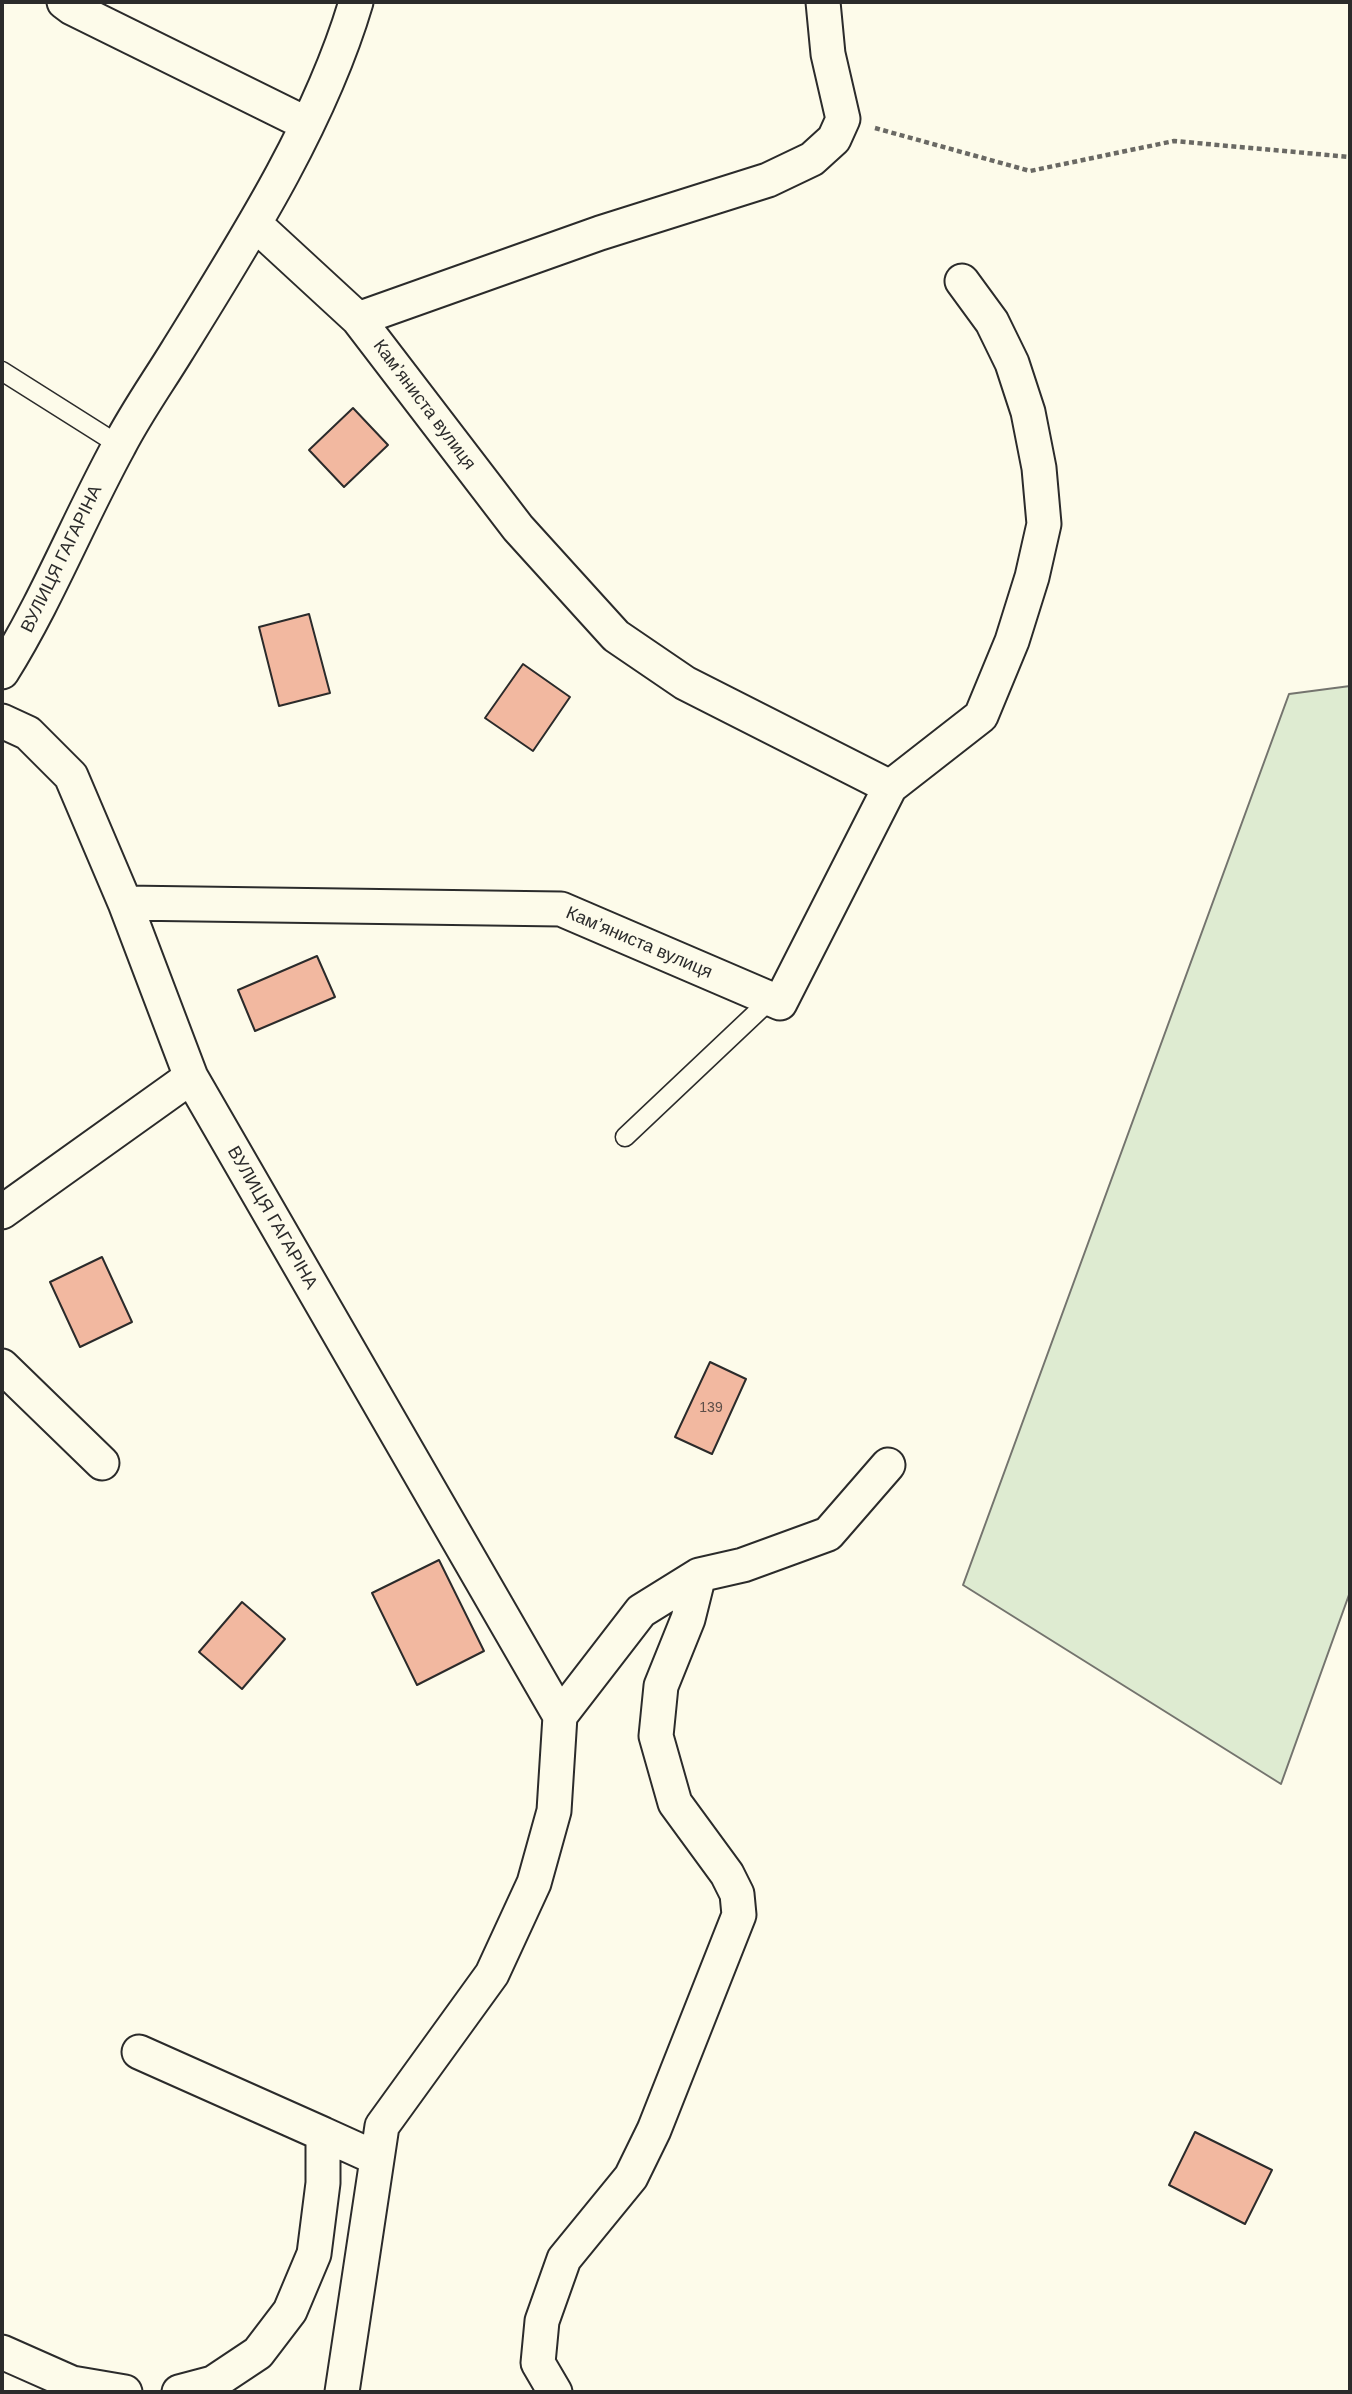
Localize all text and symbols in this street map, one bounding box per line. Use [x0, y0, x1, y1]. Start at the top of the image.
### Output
street label: Камʼяниста вулиця [368, 336, 480, 474]
street label: ВУЛИЦЯ ГАГАРІНА [17, 482, 107, 636]
street label: Камʼяниста вулиця [562, 902, 716, 984]
street label: ВУЛИЦЯ ГАГАРІНА [222, 1143, 322, 1293]
house number: 139 [699, 1400, 723, 1416]

